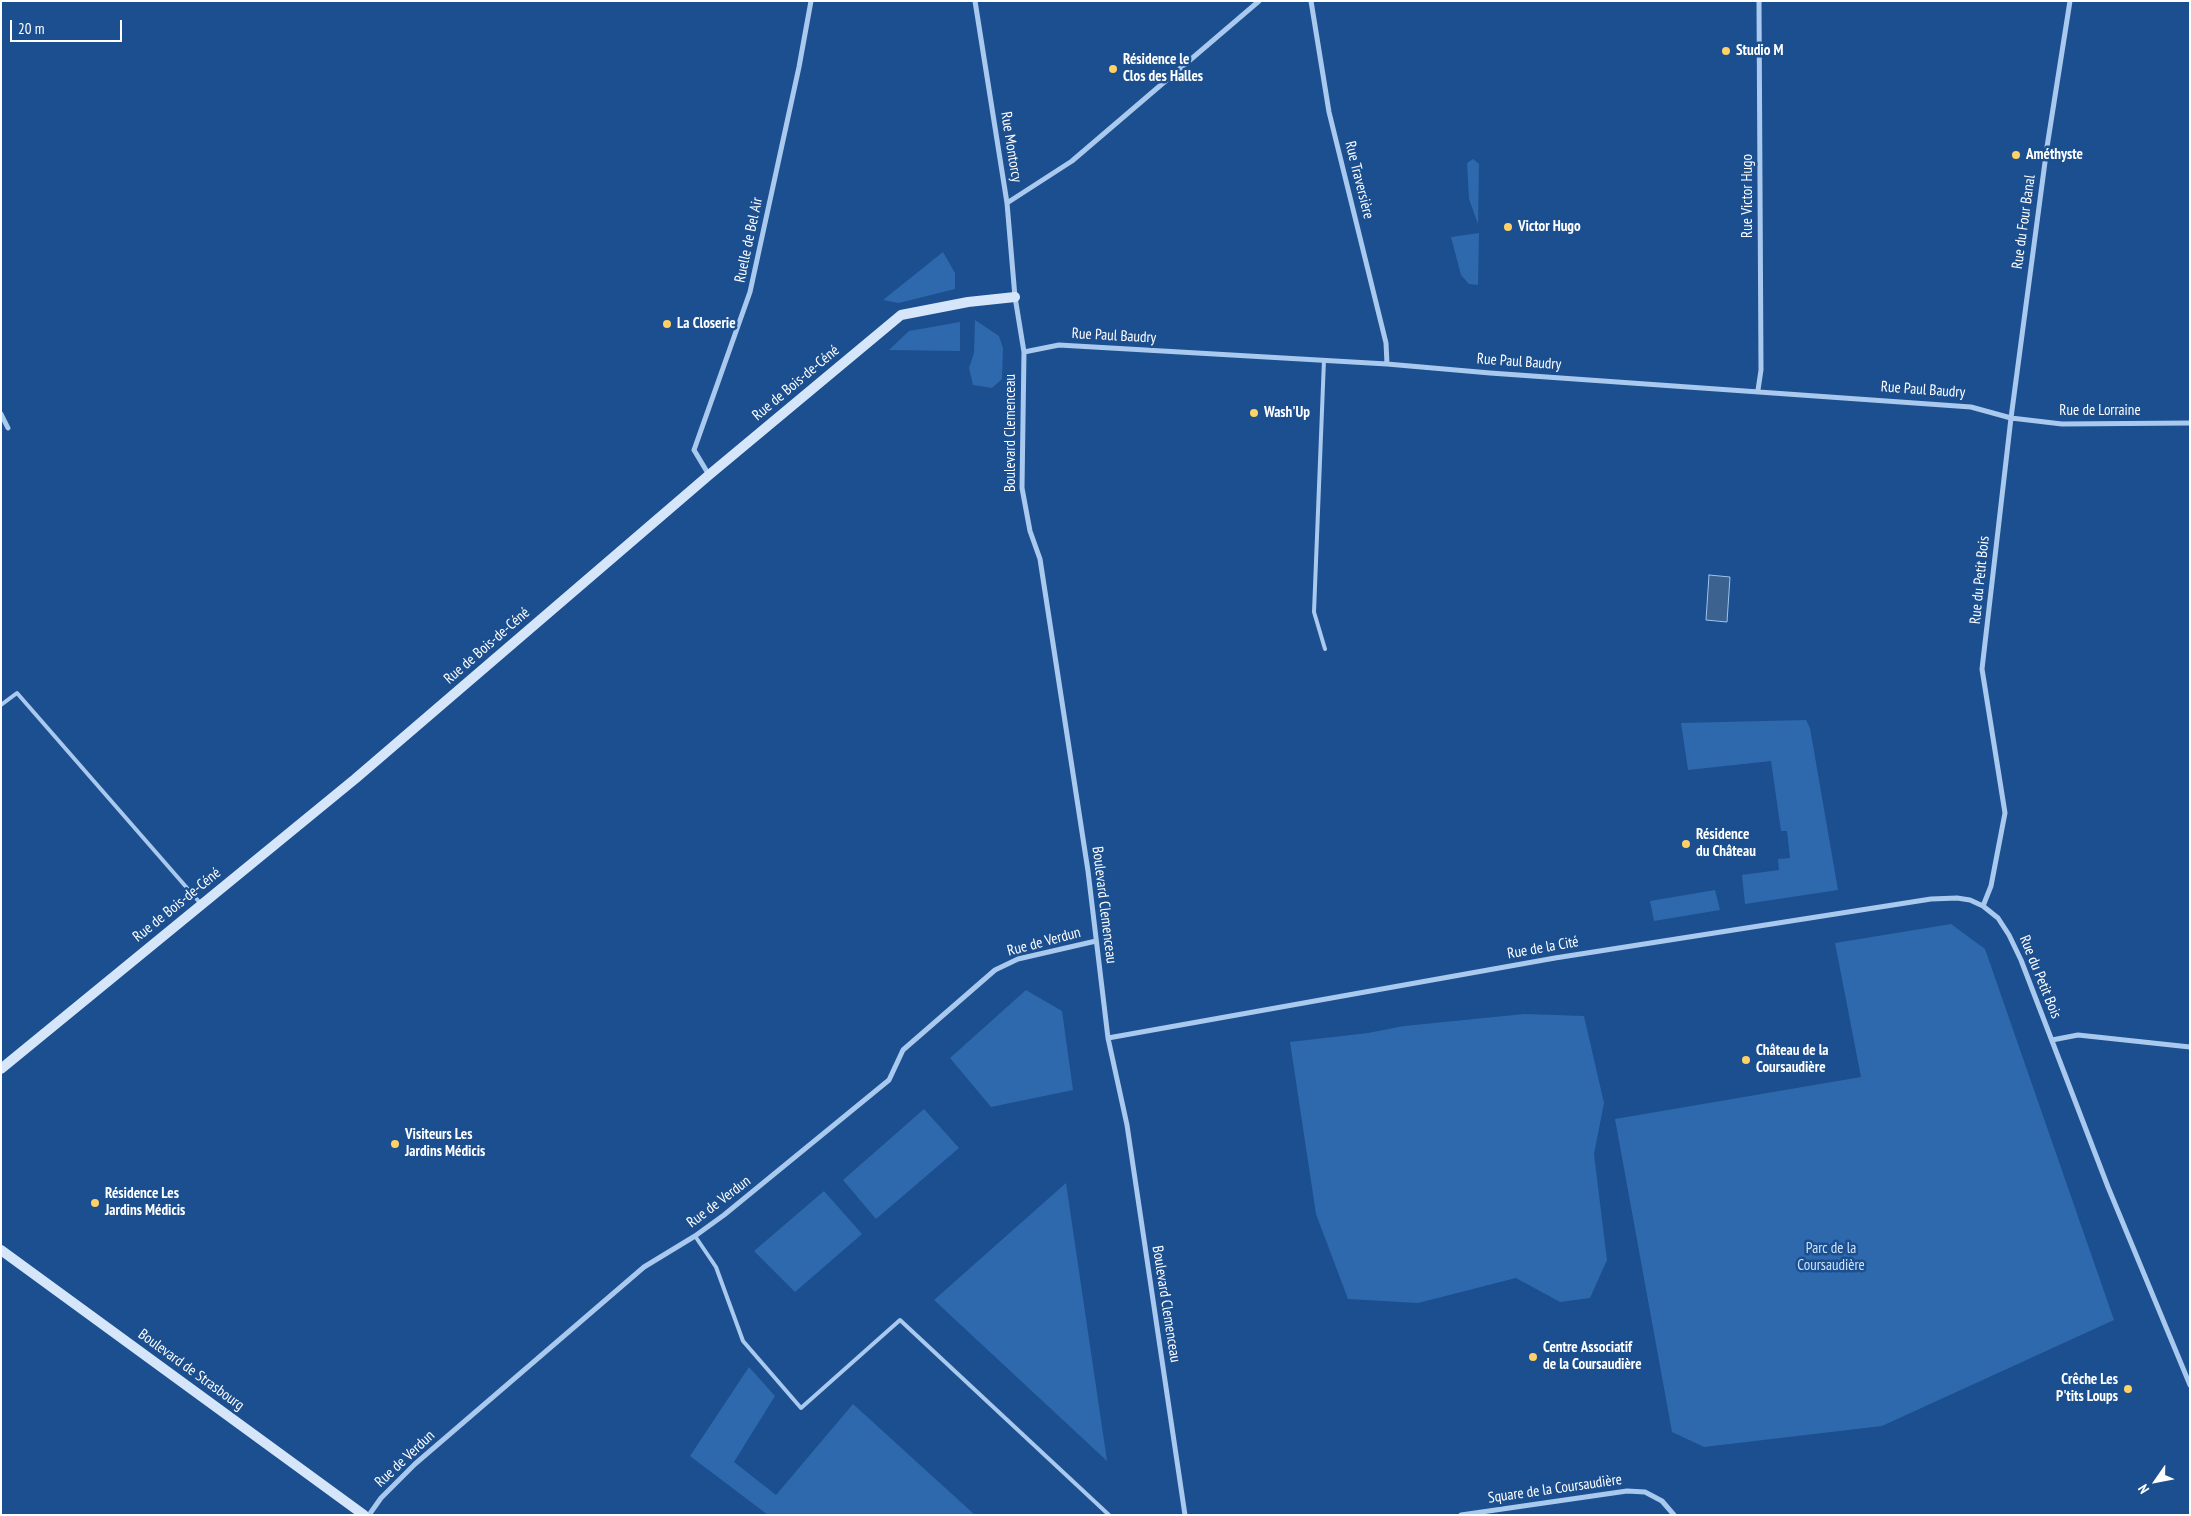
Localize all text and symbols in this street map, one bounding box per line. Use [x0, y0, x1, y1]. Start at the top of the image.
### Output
scale bar [12, 10, 125, 42]
text: 20 m [18, 19, 44, 38]
place label: Studio M [1736, 42, 1783, 60]
marker: Studio M [1720, 45, 1732, 57]
place label: Résidence le Clos des Halles [1123, 51, 1203, 86]
marker: Résidence le Clos des Halles [1107, 63, 1119, 75]
street label: Rue Montorcy [997, 110, 1025, 184]
street label: Rue Traversière [1341, 139, 1377, 221]
place label: Améthyste [2026, 146, 2083, 164]
marker: Améthyste [2010, 149, 2022, 161]
street label: Rue Victor Hugo [1739, 154, 1757, 238]
street label: Rue du Four Banal [2008, 174, 2040, 270]
street label: Ruelle de Bel Air [731, 196, 767, 284]
place label: Victor Hugo [1518, 218, 1581, 236]
marker: Victor Hugo [1502, 221, 1514, 233]
place label: La Closerie [677, 315, 736, 333]
marker: La Closerie [661, 318, 673, 330]
street label: Rue Paul Baudry [1071, 325, 1157, 347]
street label: Rue de Bois-de-Céné [749, 342, 843, 424]
street label: Rue Paul Baudry [1476, 350, 1562, 374]
street label: Boulevard Clemenceau [1002, 374, 1020, 492]
street label: Rue Paul Baudry [1880, 378, 1966, 402]
street label: Rue de Lorraine [2059, 402, 2141, 420]
place label: Wash'Up [1264, 404, 1310, 422]
marker: Wash'Up [1248, 407, 1260, 419]
street label: Rue du Petit Bois [1966, 535, 1994, 625]
street label: Rue de Bois-de-Céné [440, 604, 534, 688]
place label: Résidence du Château [1696, 826, 1756, 861]
marker: Résidence du Château [1680, 838, 1692, 850]
street label: Boulevard Clemenceau [1088, 845, 1120, 965]
street label: Rue de Bois-de-Céné [129, 864, 225, 946]
street label: Rue de Verdun [1005, 924, 1083, 960]
street label: Rue de la Cité [1506, 933, 1580, 963]
street label: Rue du Petit Bois [2015, 933, 2065, 1021]
place label: Château de la Coursaudière [1756, 1042, 1829, 1077]
marker: Château de la Coursaudière [1740, 1054, 1752, 1066]
place label: Visiteurs Les Jardins Médicis [405, 1126, 485, 1161]
marker: Visiteurs Les Jardins Médicis [389, 1138, 401, 1150]
street label: Rue de Verdun [684, 1172, 754, 1232]
place label: Résidence Les Jardins Médicis [105, 1185, 185, 1220]
marker: Résidence Les Jardins Médicis [89, 1197, 101, 1209]
park label: Parc de la Coursaudière [1797, 1240, 1865, 1275]
street label: Boulevard Clemenceau [1148, 1244, 1184, 1364]
street label: Boulevard de Strasbourg [134, 1325, 248, 1415]
place label: Centre Associatif de la Coursaudière [1543, 1339, 1642, 1374]
marker: Centre Associatif de la Coursaudière [1527, 1351, 1539, 1363]
place label: Crêche Les P'tits Loups [2056, 1371, 2118, 1406]
marker: Crêche Les P'tits Loups [2122, 1383, 2134, 1395]
street label: Rue de Verdun [371, 1427, 439, 1491]
north arrow [2131, 1456, 2181, 1506]
street label: Square de la Coursaudière [1487, 1471, 1623, 1507]
text: N [2134, 1481, 2153, 1497]

